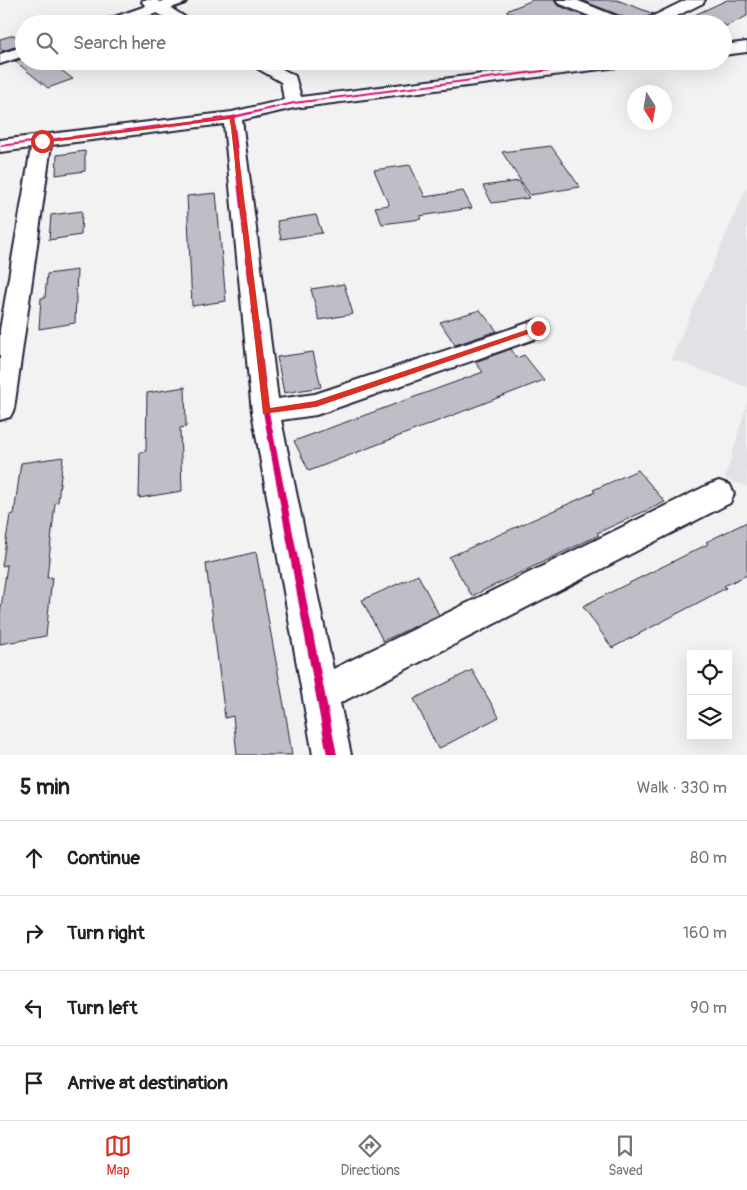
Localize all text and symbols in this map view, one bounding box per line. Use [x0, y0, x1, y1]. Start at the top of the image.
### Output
search box [15, 15, 732, 70]
icon: search [33, 29, 61, 57]
text: Search here [73, 31, 166, 55]
north arrow [627, 85, 672, 130]
route start [31, 130, 54, 153]
route end [527, 317, 550, 340]
map controls [687, 650, 732, 740]
button: locate [687, 650, 732, 695]
button: layers [687, 695, 732, 740]
text: 5 min [20, 774, 70, 801]
text: Walk · 330 m [637, 778, 727, 798]
icon: ahead [20, 844, 48, 872]
text: Continue [67, 846, 140, 870]
text: 80 m [690, 848, 727, 868]
icon: right [20, 919, 48, 947]
text: Turn right [67, 921, 145, 945]
text: 160 m [683, 923, 727, 943]
icon: left [20, 994, 48, 1022]
text: Turn left [67, 996, 137, 1020]
text: 90 m [690, 998, 727, 1018]
icon: arrive [20, 1069, 48, 1097]
text: Arrive at destination [67, 1071, 228, 1095]
tab: Map [104, 1132, 132, 1179]
tab: Directions [340, 1132, 400, 1179]
tab: Saved [608, 1132, 643, 1179]

